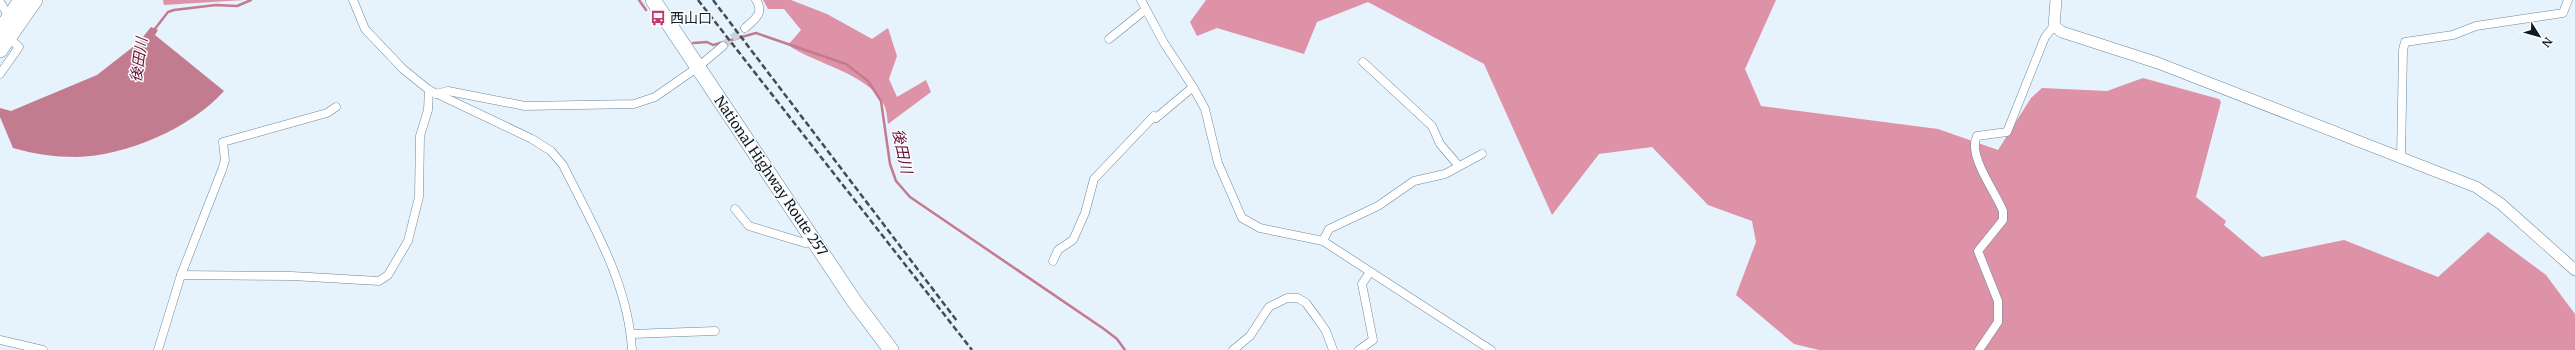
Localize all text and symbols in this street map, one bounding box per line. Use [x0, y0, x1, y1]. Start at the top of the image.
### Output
bus stop icon: 西山口 [649, 9, 667, 27]
place label: 西山口 [670, 9, 712, 27]
north arrow [2519, 16, 2559, 56]
water label: 後田川 [126, 34, 151, 84]
text: N [2539, 34, 2555, 50]
street label: National Highway Route 257 [710, 92, 832, 260]
water label: 後田川 [889, 127, 917, 177]

